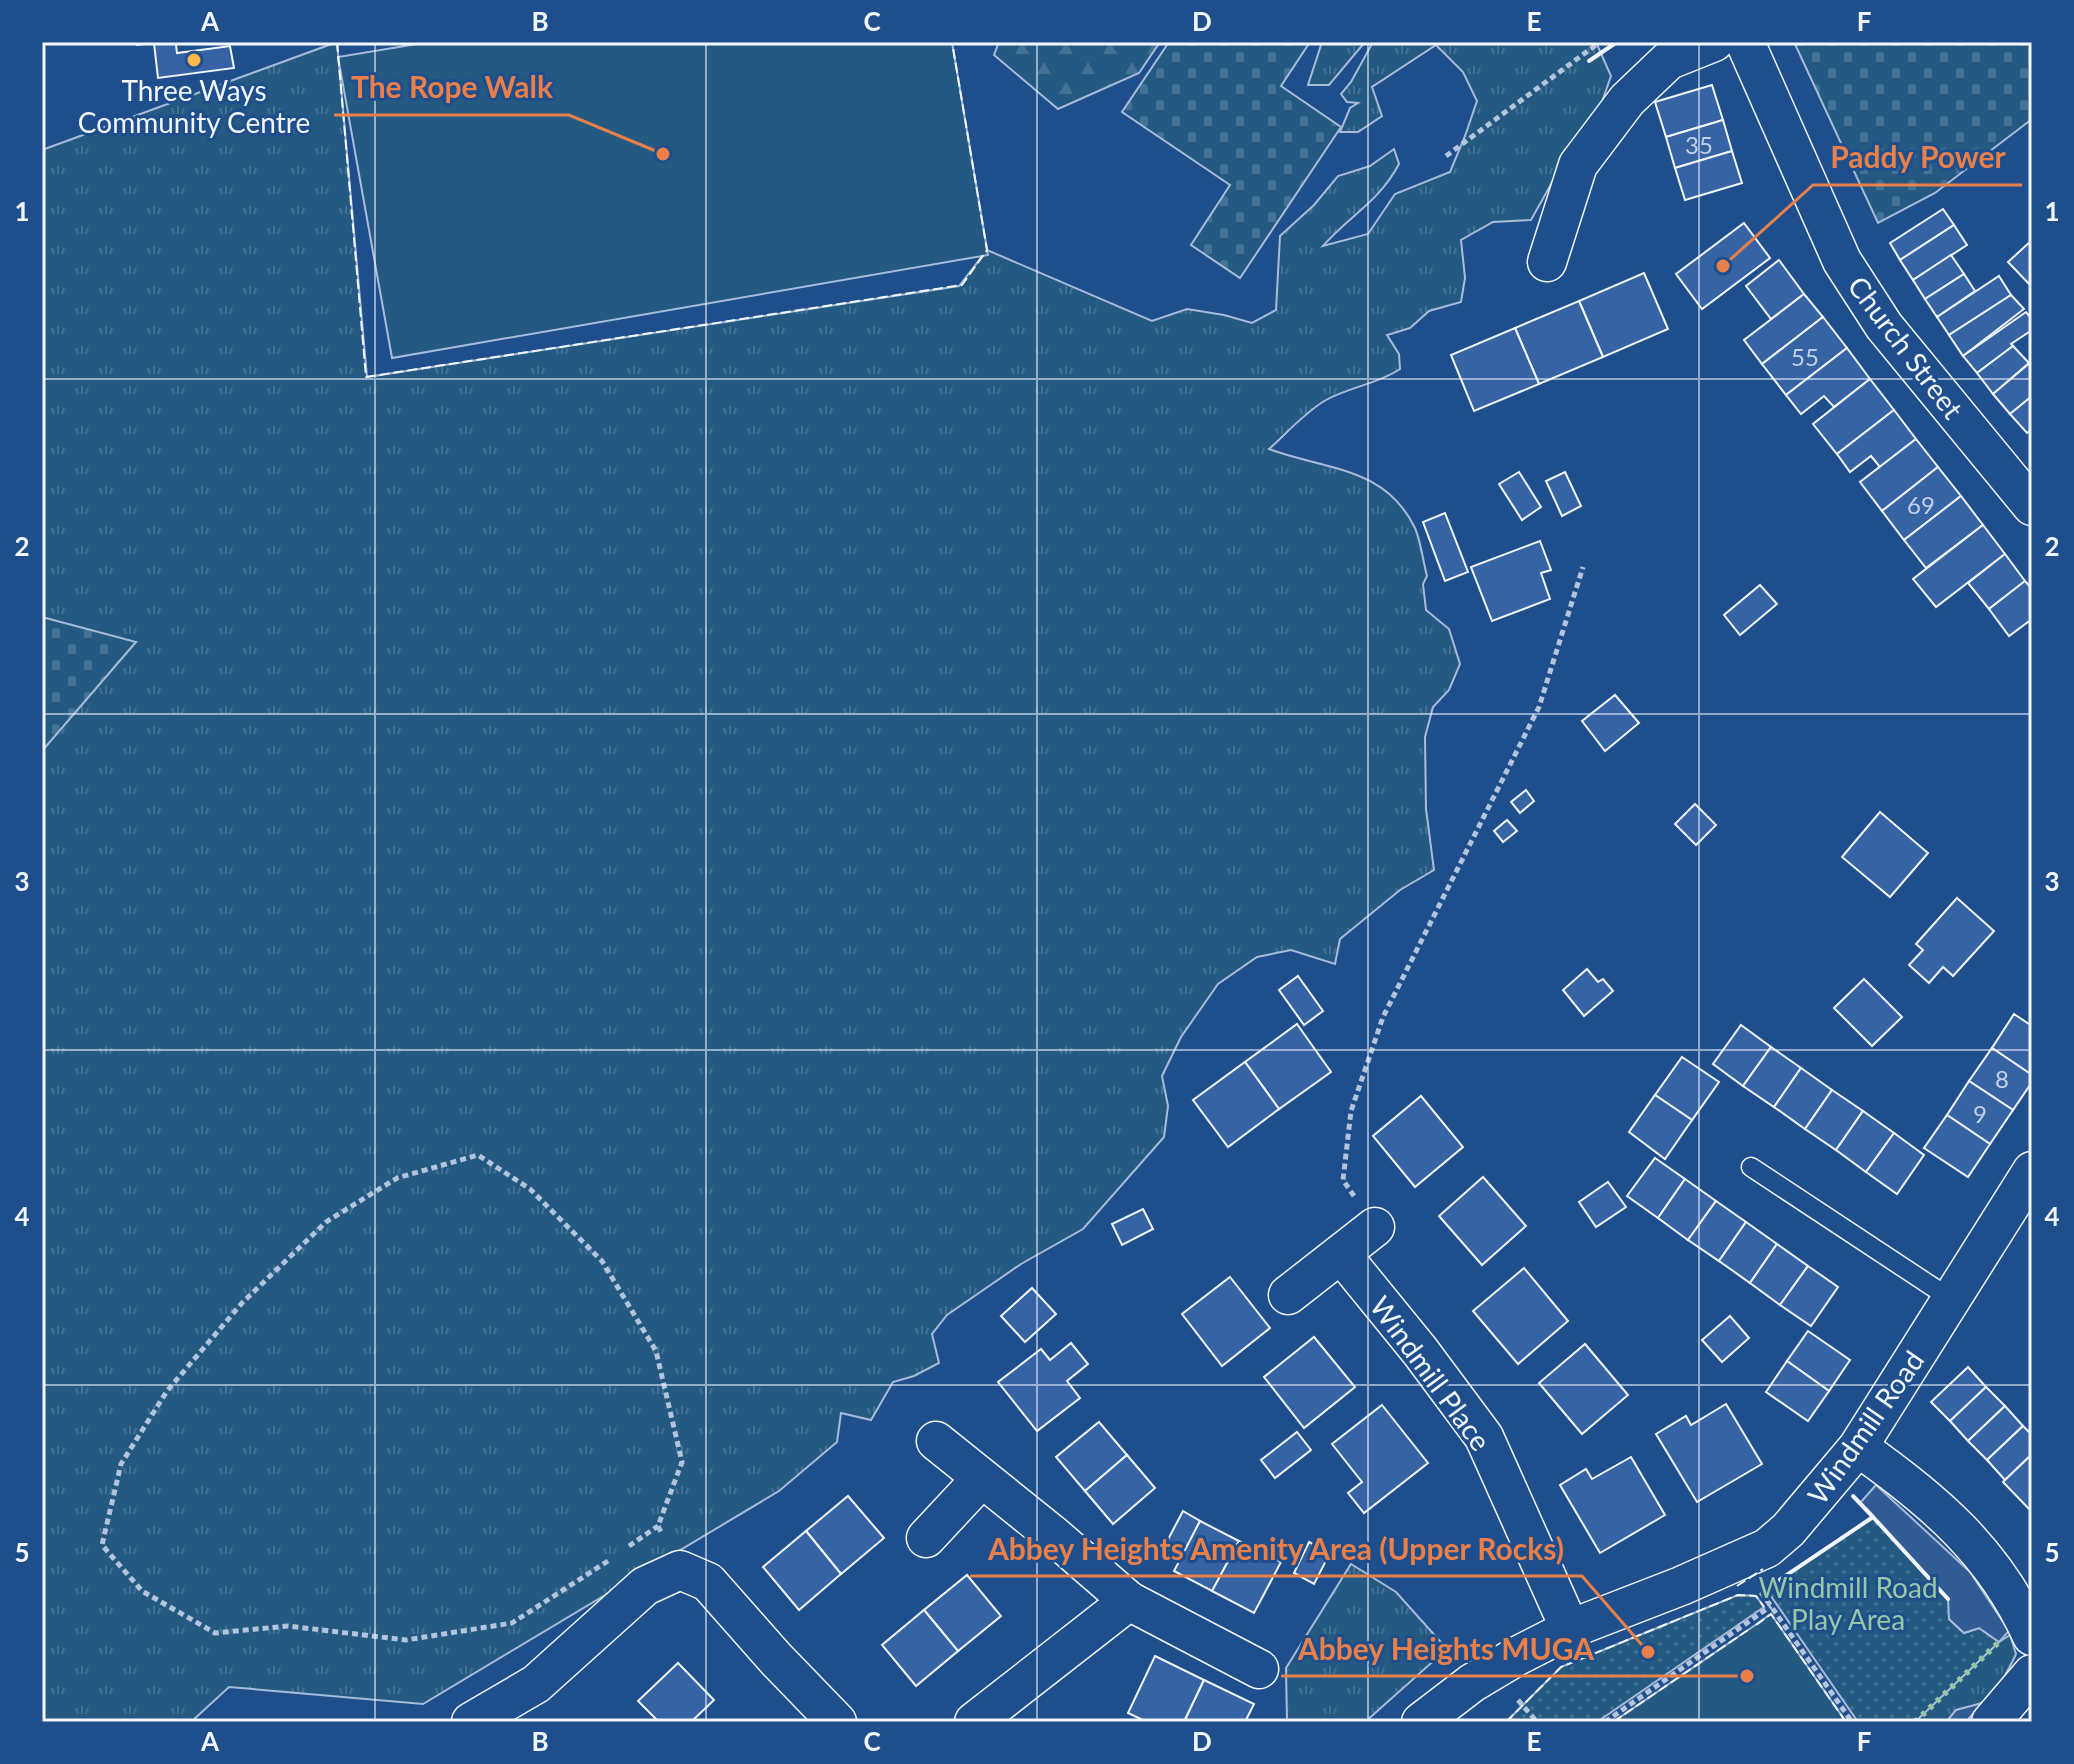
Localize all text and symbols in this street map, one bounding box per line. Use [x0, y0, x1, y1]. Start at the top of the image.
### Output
text: A [200, 5, 220, 37]
text: B [531, 5, 549, 37]
text: C [863, 5, 881, 37]
text: D [1192, 5, 1212, 37]
text: E [1527, 5, 1541, 37]
text: F [1857, 5, 1871, 37]
marker: Three Ways Community Centre [185, 51, 203, 69]
callout: The Rope Walk [334, 61, 569, 115]
text: The Rope Walk [351, 68, 554, 104]
place label: Three Ways Community Centre [78, 73, 310, 139]
house number: 35 [1685, 130, 1713, 159]
callout: Paddy Power [1813, 131, 2022, 185]
text: Paddy Power [1830, 138, 2007, 174]
text: 1 [14, 195, 30, 227]
text: 1 [2044, 195, 2060, 227]
street label: Church Street [1841, 269, 1971, 425]
house number: 55 [1791, 342, 1819, 371]
house number: 69 [1907, 490, 1935, 519]
text: 2 [14, 530, 30, 562]
text: 2 [2044, 530, 2060, 562]
text: 3 [14, 865, 30, 897]
text: 3 [2044, 865, 2060, 897]
house number: 8 [1995, 1064, 2009, 1093]
house number: 9 [1973, 1099, 1987, 1128]
text: 4 [14, 1200, 30, 1232]
text: 4 [2044, 1200, 2060, 1232]
street label: Windmill Place [1364, 1289, 1498, 1457]
street label: Windmill Road [1800, 1344, 1930, 1510]
callout: Abbey Heights Amenity Area (Upper Rocks) [970, 1522, 1582, 1576]
text: Abbey Heights Amenity Area (Upper Rocks) [987, 1530, 1564, 1566]
text: 5 [14, 1536, 30, 1568]
text: 5 [2044, 1536, 2060, 1568]
park label: Windmill Road Play Area [1758, 1570, 1938, 1636]
callout: Abbey Heights MUGA [1281, 1622, 1610, 1676]
text: Abbey Heights MUGA [1297, 1630, 1594, 1666]
text: A [200, 1725, 220, 1757]
text: B [531, 1725, 549, 1757]
text: C [863, 1725, 881, 1757]
text: D [1192, 1725, 1212, 1757]
text: E [1527, 1725, 1541, 1757]
text: F [1857, 1725, 1871, 1757]

